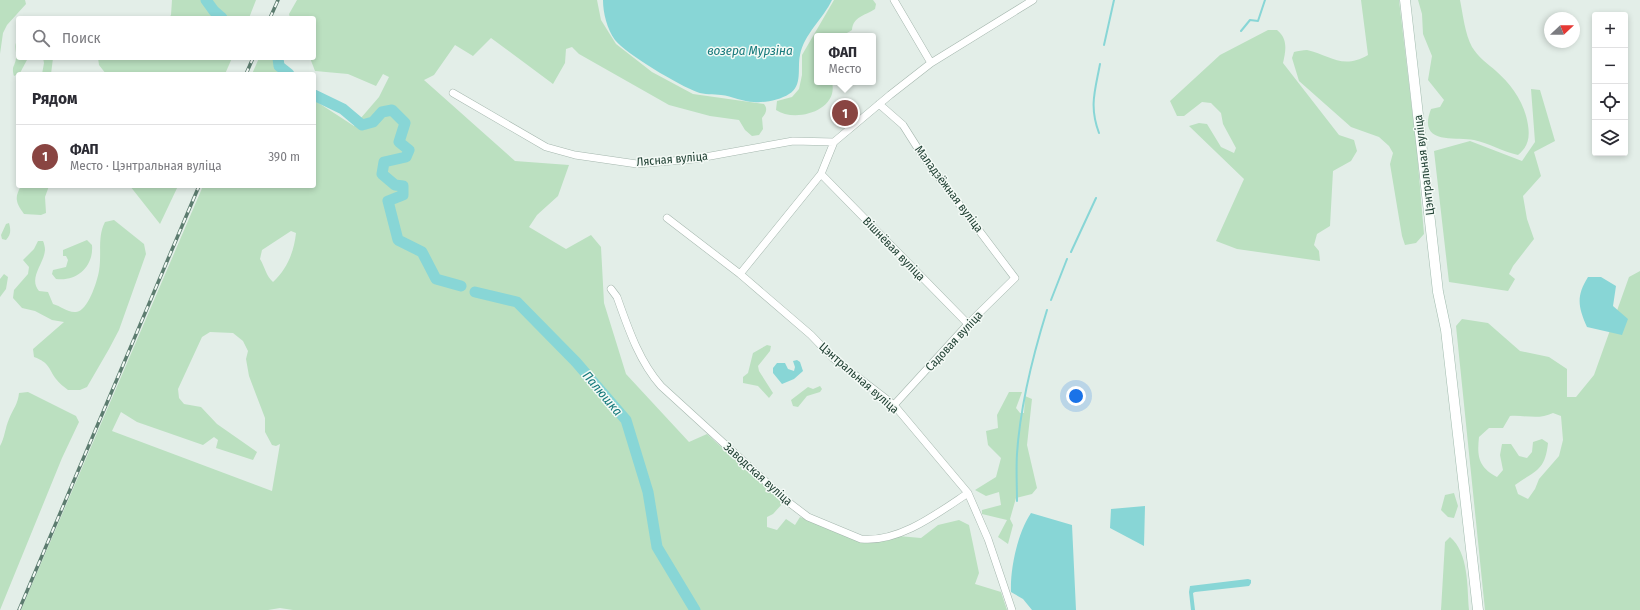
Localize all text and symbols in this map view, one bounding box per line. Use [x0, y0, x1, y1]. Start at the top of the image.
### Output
north arrow [1544, 12, 1580, 48]
map controls [1592, 12, 1628, 156]
button: + [1592, 12, 1628, 48]
search box [16, 16, 316, 60]
icon: search [30, 27, 52, 49]
text: Поиск [62, 29, 100, 47]
popup [814, 33, 876, 85]
water label: возера Мурзіна [707, 43, 793, 58]
text: ФАП [828, 43, 857, 61]
button: − [1592, 48, 1628, 84]
text: Место [828, 61, 862, 76]
button: locate [1592, 84, 1628, 120]
text: Рядом [32, 88, 77, 109]
pin: 1 [832, 98, 858, 128]
street label: Цэнтральная вуліца [1411, 114, 1437, 216]
button: layers [1592, 120, 1628, 156]
text: ФАП [70, 140, 99, 158]
street label: Маладзёжная вуліца [912, 143, 986, 235]
text: 1 [42, 149, 48, 164]
text: 390 m [268, 149, 300, 164]
street label: Лясная вуліца [636, 149, 708, 169]
text: Место · Цэнтральная вуліца [70, 158, 222, 173]
street label: Вішнёвая вуліца [860, 214, 928, 284]
street label: Садовая вуліца [923, 308, 986, 374]
street label: Цэнтральная вуліца [816, 340, 902, 417]
water label: Палюшка [580, 368, 626, 419]
your location [1066, 386, 1086, 406]
street label: Заводская вуліца [721, 440, 795, 509]

